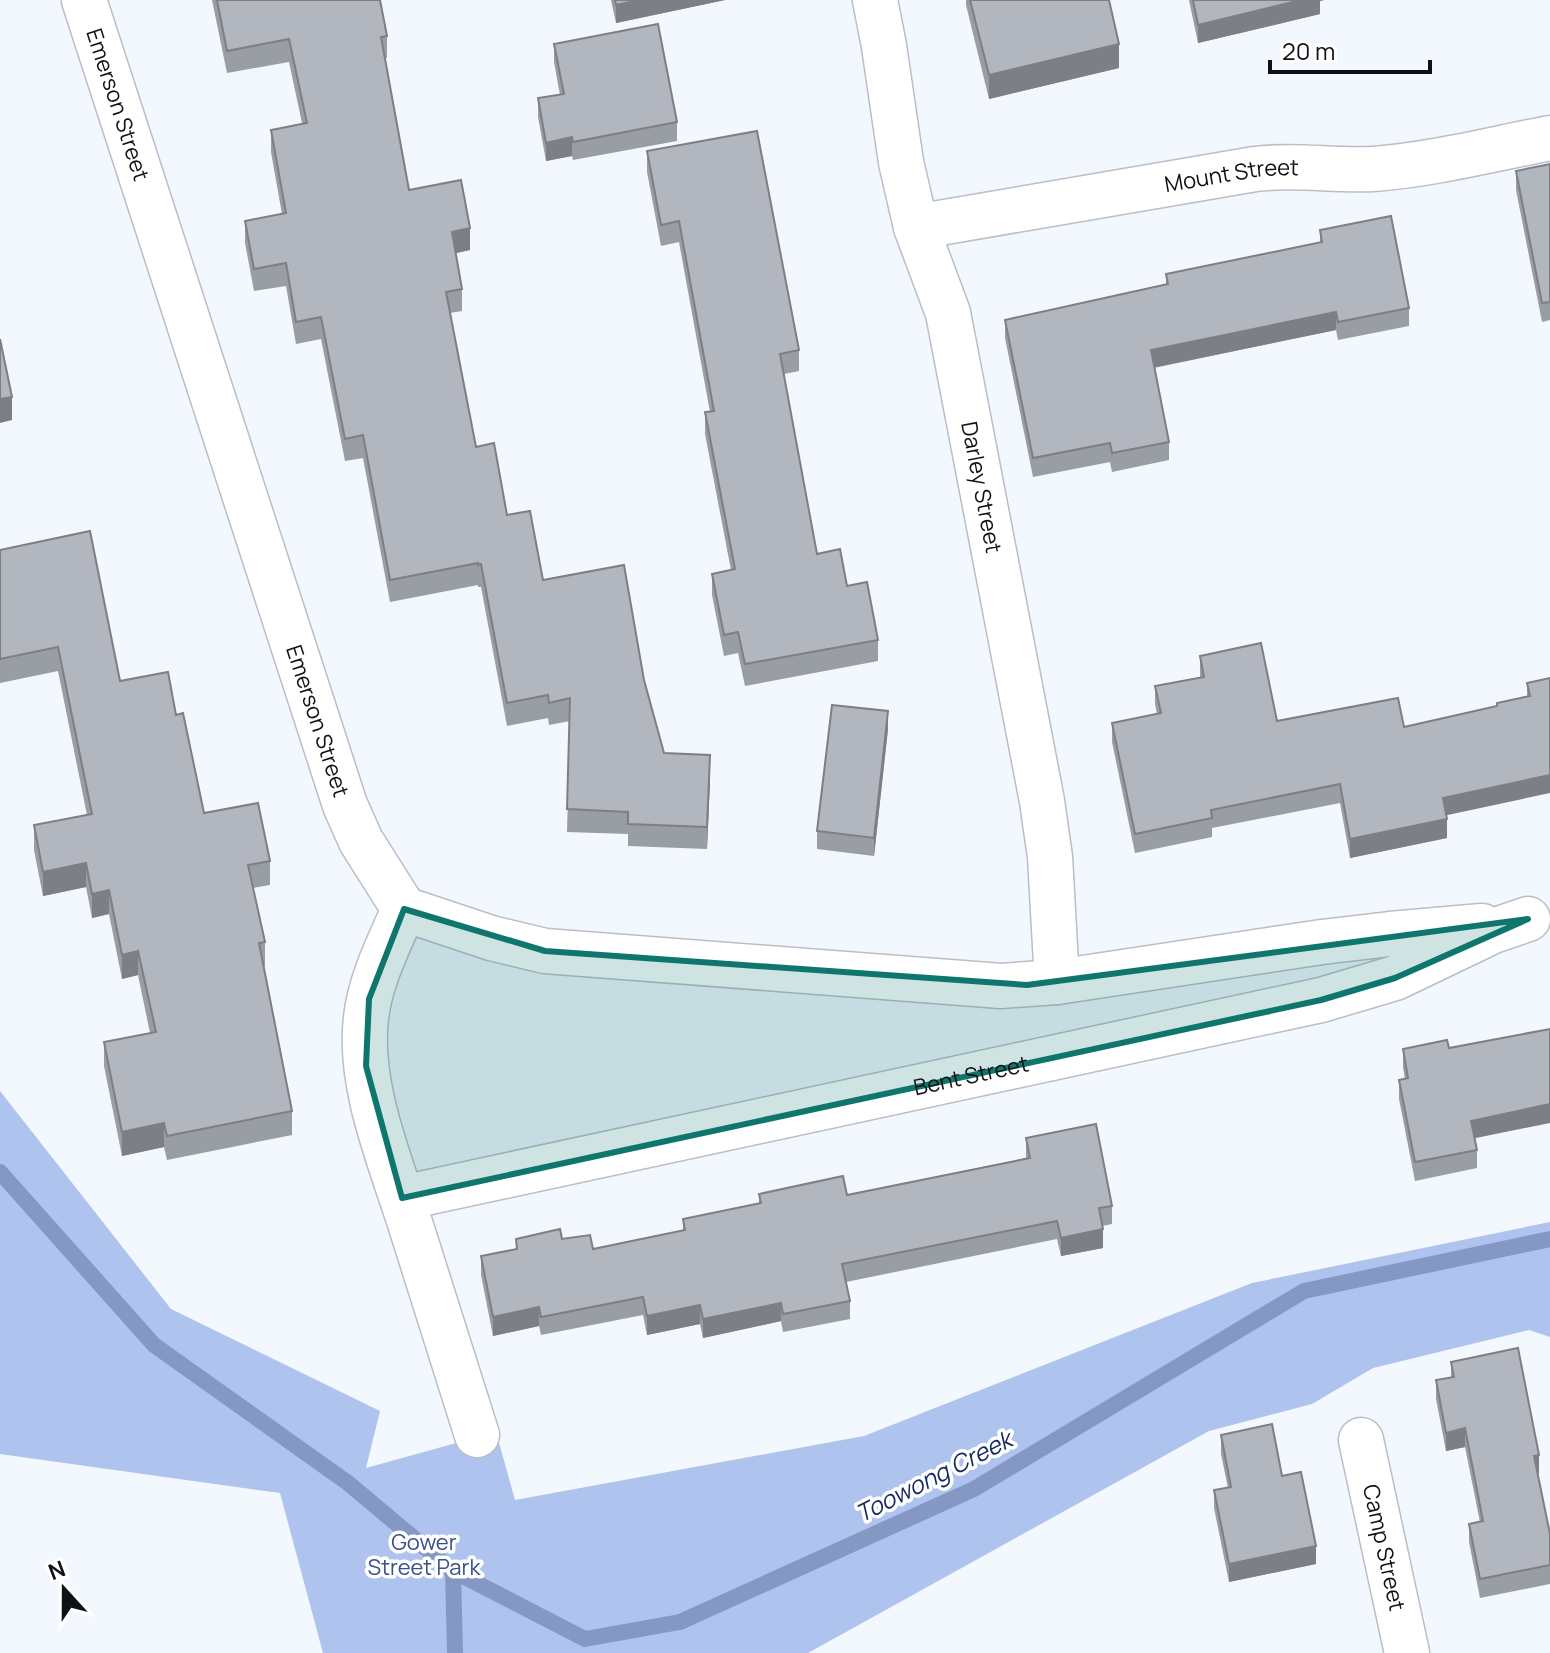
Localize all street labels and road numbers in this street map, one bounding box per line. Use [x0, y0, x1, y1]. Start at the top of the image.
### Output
street label: Emerson Street [79, 25, 157, 185]
street label: Mount Street [1162, 152, 1299, 199]
street label: Darley Street [954, 419, 1009, 556]
street label: Emerson Street [279, 641, 357, 801]
street label: Bent Street [911, 1048, 1031, 1102]
street label: Camp Street [1356, 1481, 1413, 1614]

